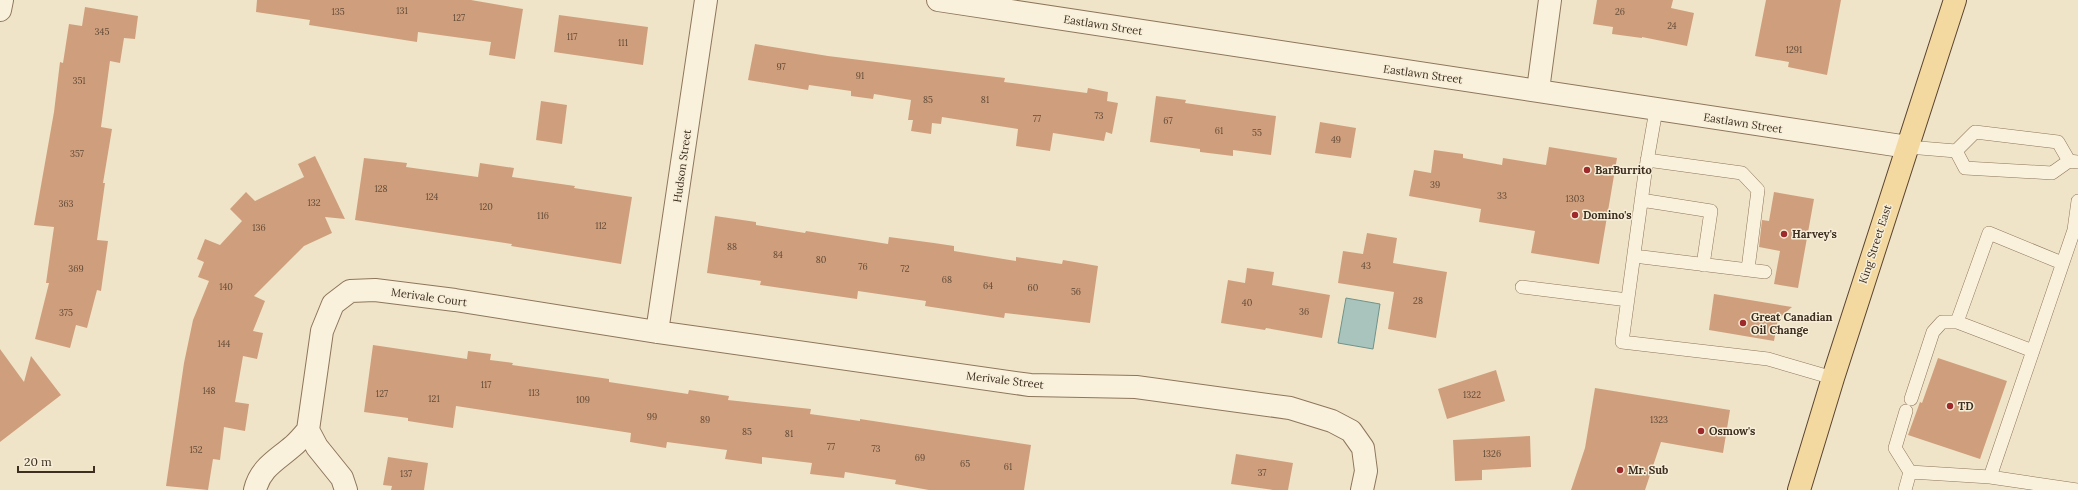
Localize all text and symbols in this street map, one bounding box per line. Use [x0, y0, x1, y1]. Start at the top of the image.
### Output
house number: 131 [396, 5, 408, 16]
house number: 135 [331, 6, 345, 17]
house number: 26 [1615, 6, 1625, 17]
house number: 127 [453, 12, 465, 23]
street label: Eastlawn Street [1062, 12, 1144, 38]
house number: 24 [1667, 20, 1677, 31]
house number: 345 [95, 26, 109, 37]
house number: 117 [567, 31, 577, 42]
house number: 111 [618, 37, 628, 48]
house number: 1291 [1786, 44, 1802, 55]
house number: 97 [776, 61, 786, 72]
street label: Eastlawn Street [1382, 62, 1464, 87]
house number: 91 [856, 70, 864, 81]
house number: 351 [72, 75, 86, 86]
house number: 85 [923, 94, 933, 105]
house number: 81 [981, 94, 989, 105]
house number: 73 [1094, 110, 1104, 121]
street label: Eastlawn Street [1702, 110, 1784, 136]
house number: 77 [1033, 113, 1041, 124]
house number: 67 [1163, 115, 1173, 126]
house number: 61 [1215, 125, 1223, 136]
house number: 55 [1252, 127, 1262, 138]
street label: Hudson Street [670, 128, 694, 204]
house number: 49 [1331, 134, 1341, 145]
house number: 357 [70, 148, 84, 159]
place label: BarBurrito [1595, 163, 1652, 177]
marker: BarBurrito [1582, 165, 1592, 175]
house number: 39 [1430, 179, 1440, 190]
house number: 128 [374, 183, 388, 194]
house number: 33 [1497, 190, 1507, 201]
house number: 124 [426, 191, 439, 202]
house number: 1303 [1566, 193, 1584, 204]
house number: 132 [307, 197, 321, 208]
house number: 363 [58, 198, 74, 209]
house number: 120 [479, 201, 493, 212]
street label: King Street East [1856, 202, 1895, 285]
place label: Domino's [1583, 208, 1632, 222]
house number: 116 [537, 210, 549, 221]
marker: Domino's [1570, 210, 1580, 220]
house number: 112 [595, 220, 607, 231]
house number: 136 [252, 222, 266, 233]
place label: Harvey's [1792, 227, 1837, 241]
marker: Harvey's [1779, 229, 1789, 239]
house number: 88 [727, 241, 737, 252]
house number: 84 [773, 249, 783, 260]
house number: 80 [816, 254, 827, 265]
house number: 43 [1361, 260, 1371, 271]
house number: 76 [858, 261, 868, 272]
house number: 369 [68, 263, 84, 274]
house number: 72 [901, 263, 910, 274]
house number: 68 [942, 274, 952, 285]
house number: 64 [983, 280, 993, 291]
house number: 140 [219, 281, 233, 292]
house number: 60 [1028, 282, 1039, 293]
street label: Merivale Court [390, 285, 469, 309]
house number: 56 [1071, 286, 1081, 297]
house number: 28 [1413, 295, 1423, 306]
house number: 40 [1242, 297, 1253, 308]
house number: 36 [1299, 306, 1309, 317]
house number: 375 [59, 307, 73, 318]
place label: Great Canadian Oil Change [1751, 310, 1833, 337]
marker: Great Canadian Oil Change [1738, 318, 1748, 328]
house number: 144 [217, 338, 231, 349]
street label: Merivale Street [965, 368, 1045, 392]
house number: 117 [481, 379, 491, 390]
house number: 148 [202, 385, 216, 396]
house number: 113 [528, 387, 540, 398]
house number: 127 [376, 388, 388, 399]
house number: 1322 [1463, 389, 1481, 400]
house number: 121 [428, 393, 440, 404]
house number: 109 [576, 394, 590, 405]
place label: TD [1958, 399, 1974, 413]
marker: TD [1945, 401, 1955, 411]
house number: 99 [647, 411, 657, 422]
house number: 89 [700, 414, 710, 425]
house number: 1323 [1650, 414, 1668, 425]
place label: Osmow's [1709, 424, 1755, 438]
house number: 85 [742, 426, 752, 437]
marker: Osmow's [1696, 426, 1706, 436]
house number: 81 [785, 428, 793, 439]
house number: 77 [827, 441, 835, 452]
house number: 73 [871, 443, 881, 454]
house number: 152 [189, 444, 203, 455]
scale bar [18, 448, 94, 474]
house number: 1326 [1483, 448, 1501, 459]
house number: 69 [915, 452, 925, 463]
text: 20 m [24, 454, 52, 469]
house number: 65 [960, 458, 970, 469]
house number: 61 [1004, 461, 1012, 472]
place label: Mr. Sub [1628, 463, 1668, 477]
marker: Mr. Sub [1615, 465, 1625, 475]
house number: 37 [1258, 467, 1266, 478]
house number: 137 [400, 468, 412, 479]

